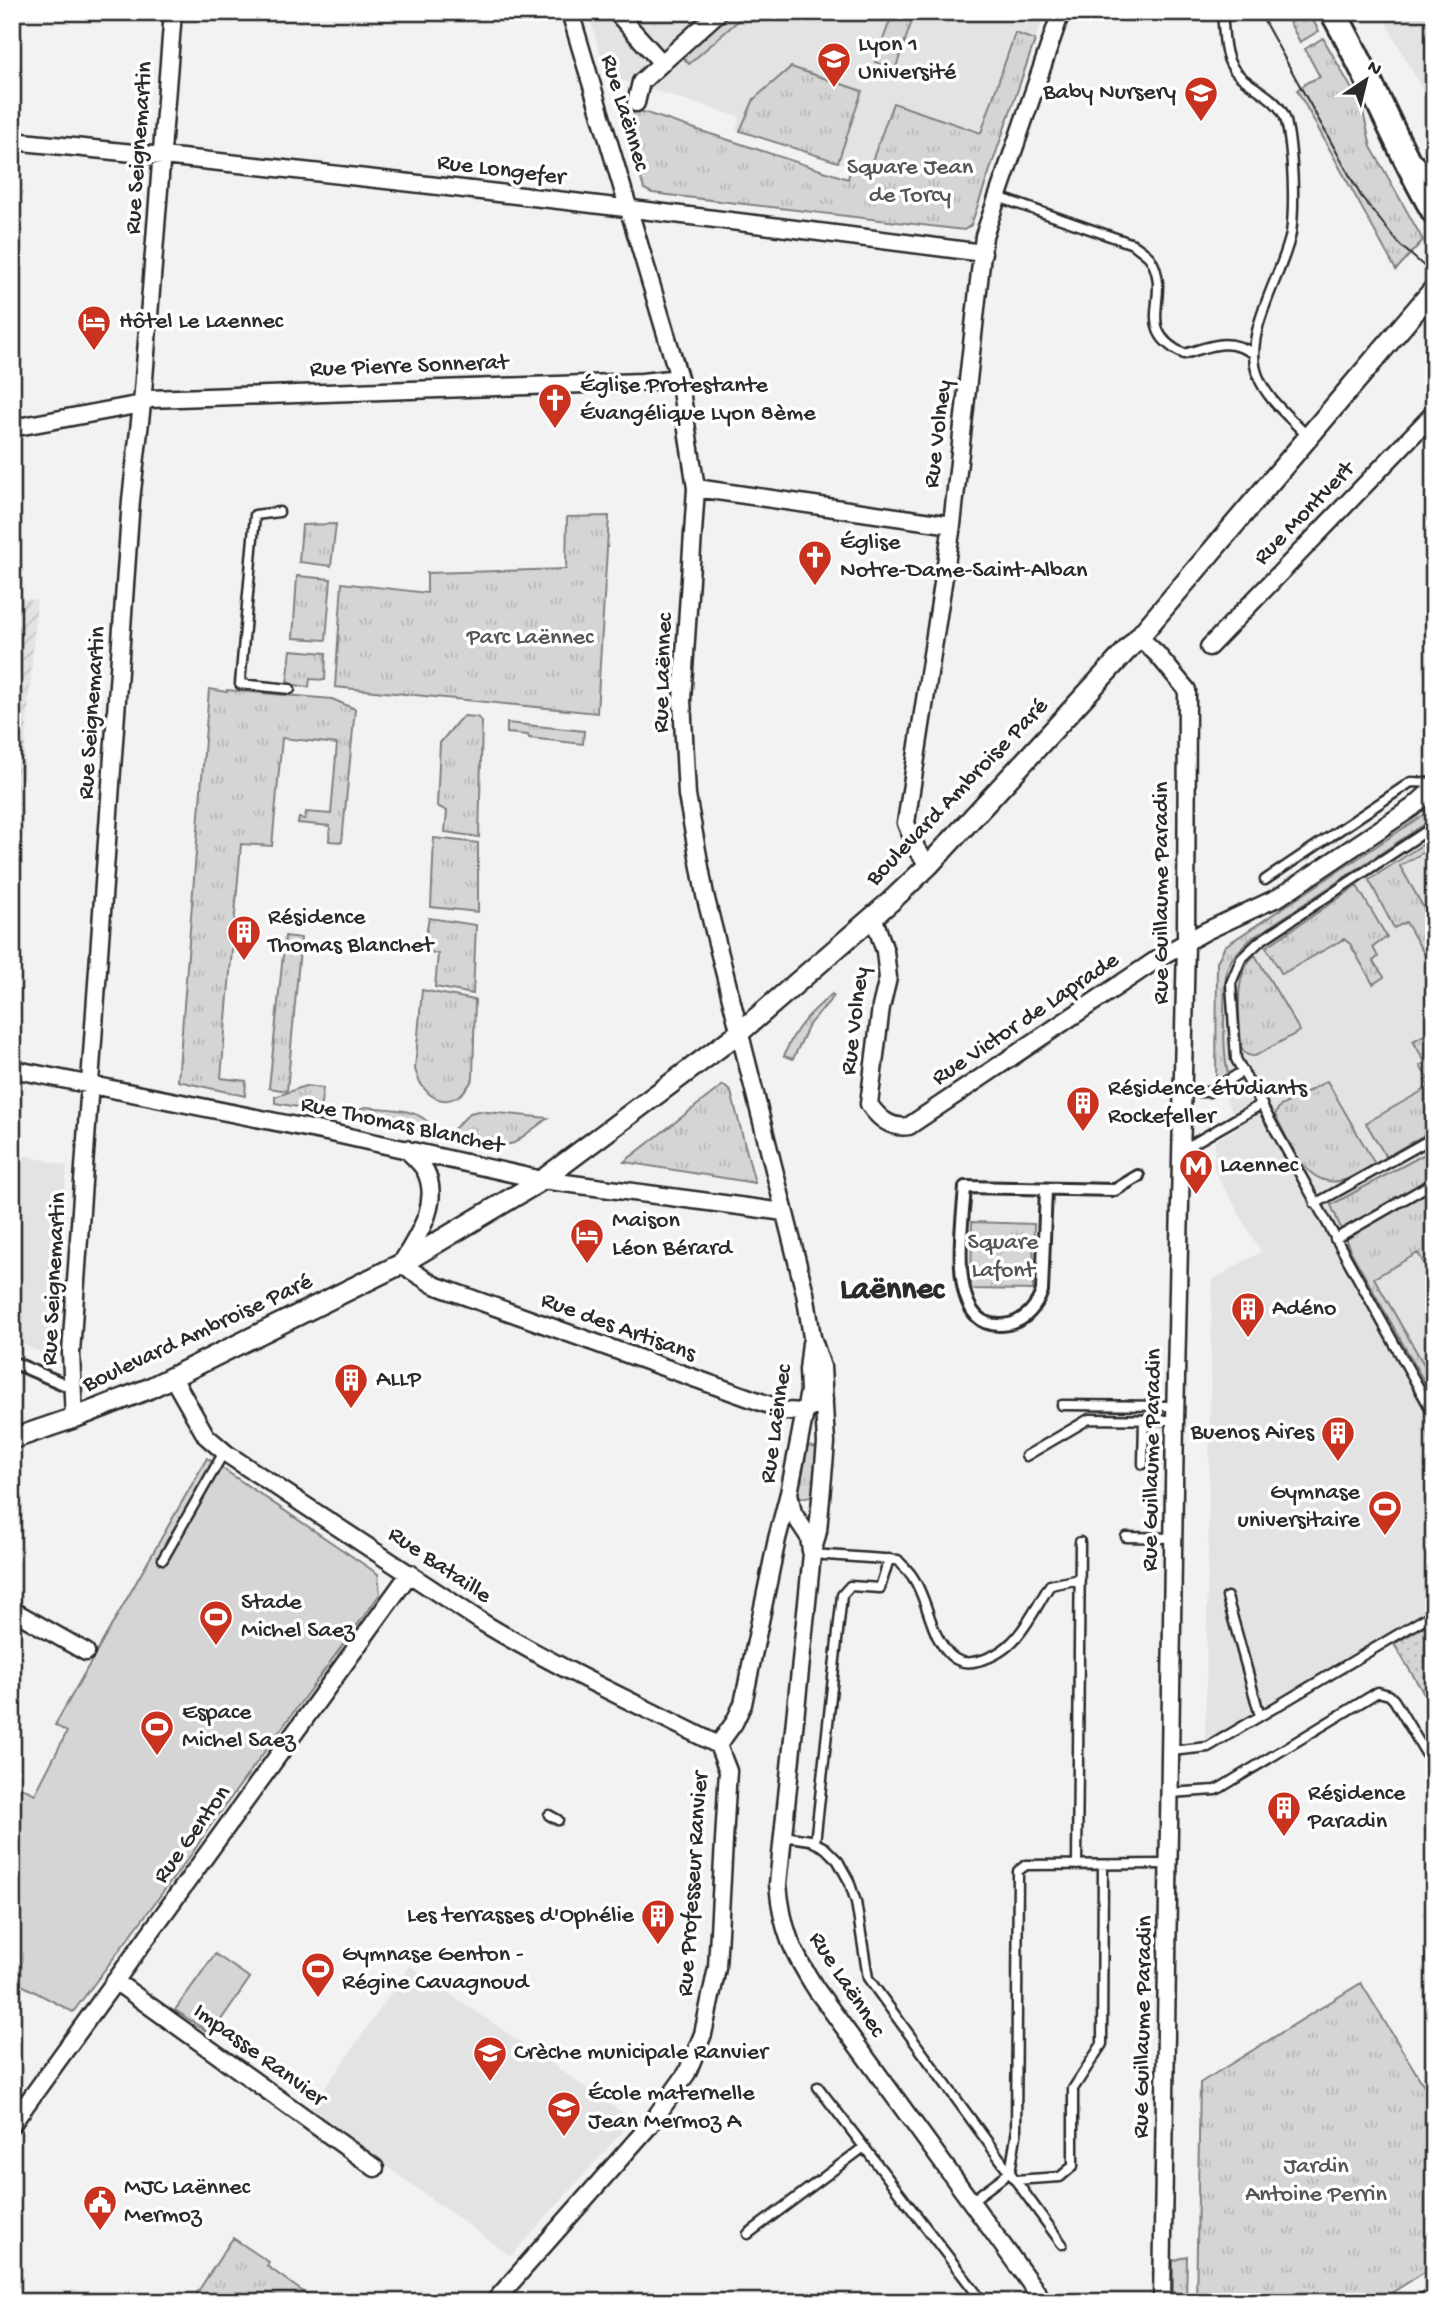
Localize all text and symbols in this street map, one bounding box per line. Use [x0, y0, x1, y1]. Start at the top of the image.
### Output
place label: Lyon 1 Université [858, 31, 957, 88]
school or university icon: Lyon 1 Université [815, 40, 853, 89]
north arrow [1330, 46, 1400, 116]
street label: Rue Laënnec [593, 51, 656, 175]
text: N [1362, 56, 1385, 82]
street label: Rue Seignemartin [119, 60, 161, 235]
school or university icon: Baby Nursery [1182, 74, 1220, 123]
place label: Baby Nursery [1042, 79, 1176, 108]
street label: Rue Longefer [435, 149, 569, 194]
park label: Square Jean de Torcy [847, 154, 974, 211]
hotel icon: Hôtel Le Laennec [75, 303, 113, 352]
place label: Hôtel Le Laennec [119, 308, 284, 337]
street label: Rue Pierre Sonnerat [309, 349, 511, 385]
place label: Église Protestante Évangélique Lyon 8ème [580, 372, 816, 429]
street label: Rue Volney [918, 378, 960, 490]
church icon: Église Protestante Évangélique Lyon 8ème [536, 381, 574, 430]
street label: Rue Montvert [1248, 454, 1363, 572]
place label: Église Notre-Dame-Saint-Alban [840, 529, 1088, 586]
church icon: Église Notre-Dame-Saint-Alban [796, 538, 834, 587]
street label: Rue Laënnec [647, 612, 681, 733]
park label: Parc Laënnec [466, 624, 594, 653]
street label: Rue Seignemartin [72, 625, 114, 800]
street label: Boulevard Ambroise Paré [860, 693, 1056, 894]
street label: Rue Guillaume Paradin [1148, 781, 1177, 1004]
place label: Résidence Thomas Blanchet [266, 904, 435, 961]
building icon: Résidence Thomas Blanchet [225, 913, 263, 962]
street label: Rue Victor de Laprade [927, 946, 1126, 1093]
street label: Rue Volney [835, 965, 877, 1077]
place label: Résidence étudiants Rockefeller [1108, 1075, 1308, 1132]
building icon: Résidence étudiants Rockefeller [1064, 1084, 1102, 1133]
street label: Rue Thomas Blanchet [298, 1090, 508, 1162]
metro station icon: Laennec [1177, 1147, 1215, 1196]
place label: Laennec [1220, 1152, 1299, 1181]
street label: Rue Seignemartin [36, 1191, 74, 1366]
place label: Maison Léon Bérard [612, 1207, 734, 1264]
hotel icon: Maison Léon Bérard [568, 1216, 606, 1265]
park label: Square Lafont [968, 1229, 1039, 1286]
street label: Boulevard Ambroise Paré [78, 1268, 318, 1400]
district label: Laënnec [840, 1272, 946, 1310]
street label: Rue des Artisans [536, 1287, 701, 1370]
building icon: Adéno [1229, 1290, 1267, 1339]
place label: Adéno [1272, 1295, 1336, 1324]
street label: Rue Guillaume Paradin [1137, 1348, 1169, 1572]
building icon: ALLP [332, 1361, 370, 1410]
street label: Rue Laënnec [754, 1362, 800, 1485]
place label: ALLP [376, 1366, 422, 1395]
building icon: Buenos Aires [1319, 1414, 1357, 1463]
place label: Buenos Aires [1190, 1419, 1315, 1448]
place label: Gymnase universitaire [1237, 1479, 1361, 1536]
sports icon: Gymnase universitaire [1366, 1488, 1404, 1537]
street label: Rue Bataille [382, 1521, 497, 1612]
place label: Stade Michel Saez [241, 1589, 356, 1646]
sports icon: Stade Michel Saez [197, 1598, 235, 1647]
place label: Espace Michel Saez [182, 1699, 297, 1756]
sports icon: Espace Michel Saez [138, 1708, 176, 1757]
street label: Rue Professeur Ranvier [672, 1768, 716, 1997]
street label: Rue Genton [148, 1780, 239, 1890]
place label: Résidence Paradin [1307, 1780, 1406, 1837]
building icon: Résidence Paradin [1265, 1789, 1303, 1838]
building icon: Les terrasses d'Ophélie [639, 1897, 677, 1946]
place label: Les terrasses d'Ophélie [407, 1902, 635, 1931]
street label: Rue Guillaume Paradin [1128, 1915, 1160, 2139]
street label: Rue Laënnec [801, 1927, 891, 2044]
place label: Gymnase Genton - Régine Cavagnoud [342, 1941, 530, 1998]
sports icon: Gymnase Genton - Régine Cavagnoud [299, 1950, 337, 1999]
street label: Impasse Ranvier [187, 1998, 333, 2116]
school or university icon: Crèche municipale Ranvier [471, 2034, 509, 2083]
place label: Crèche municipale Ranvier [514, 2039, 770, 2068]
place label: École maternelle Jean Mermoz A [588, 2080, 755, 2137]
school or university icon: École maternelle Jean Mermoz A [545, 2089, 583, 2138]
park label: Jardin Antoine Perrin [1245, 2153, 1387, 2210]
place label: MJC Laënnec Mermoz [124, 2174, 251, 2231]
public building icon: MJC Laënnec Mermoz [81, 2183, 119, 2232]

